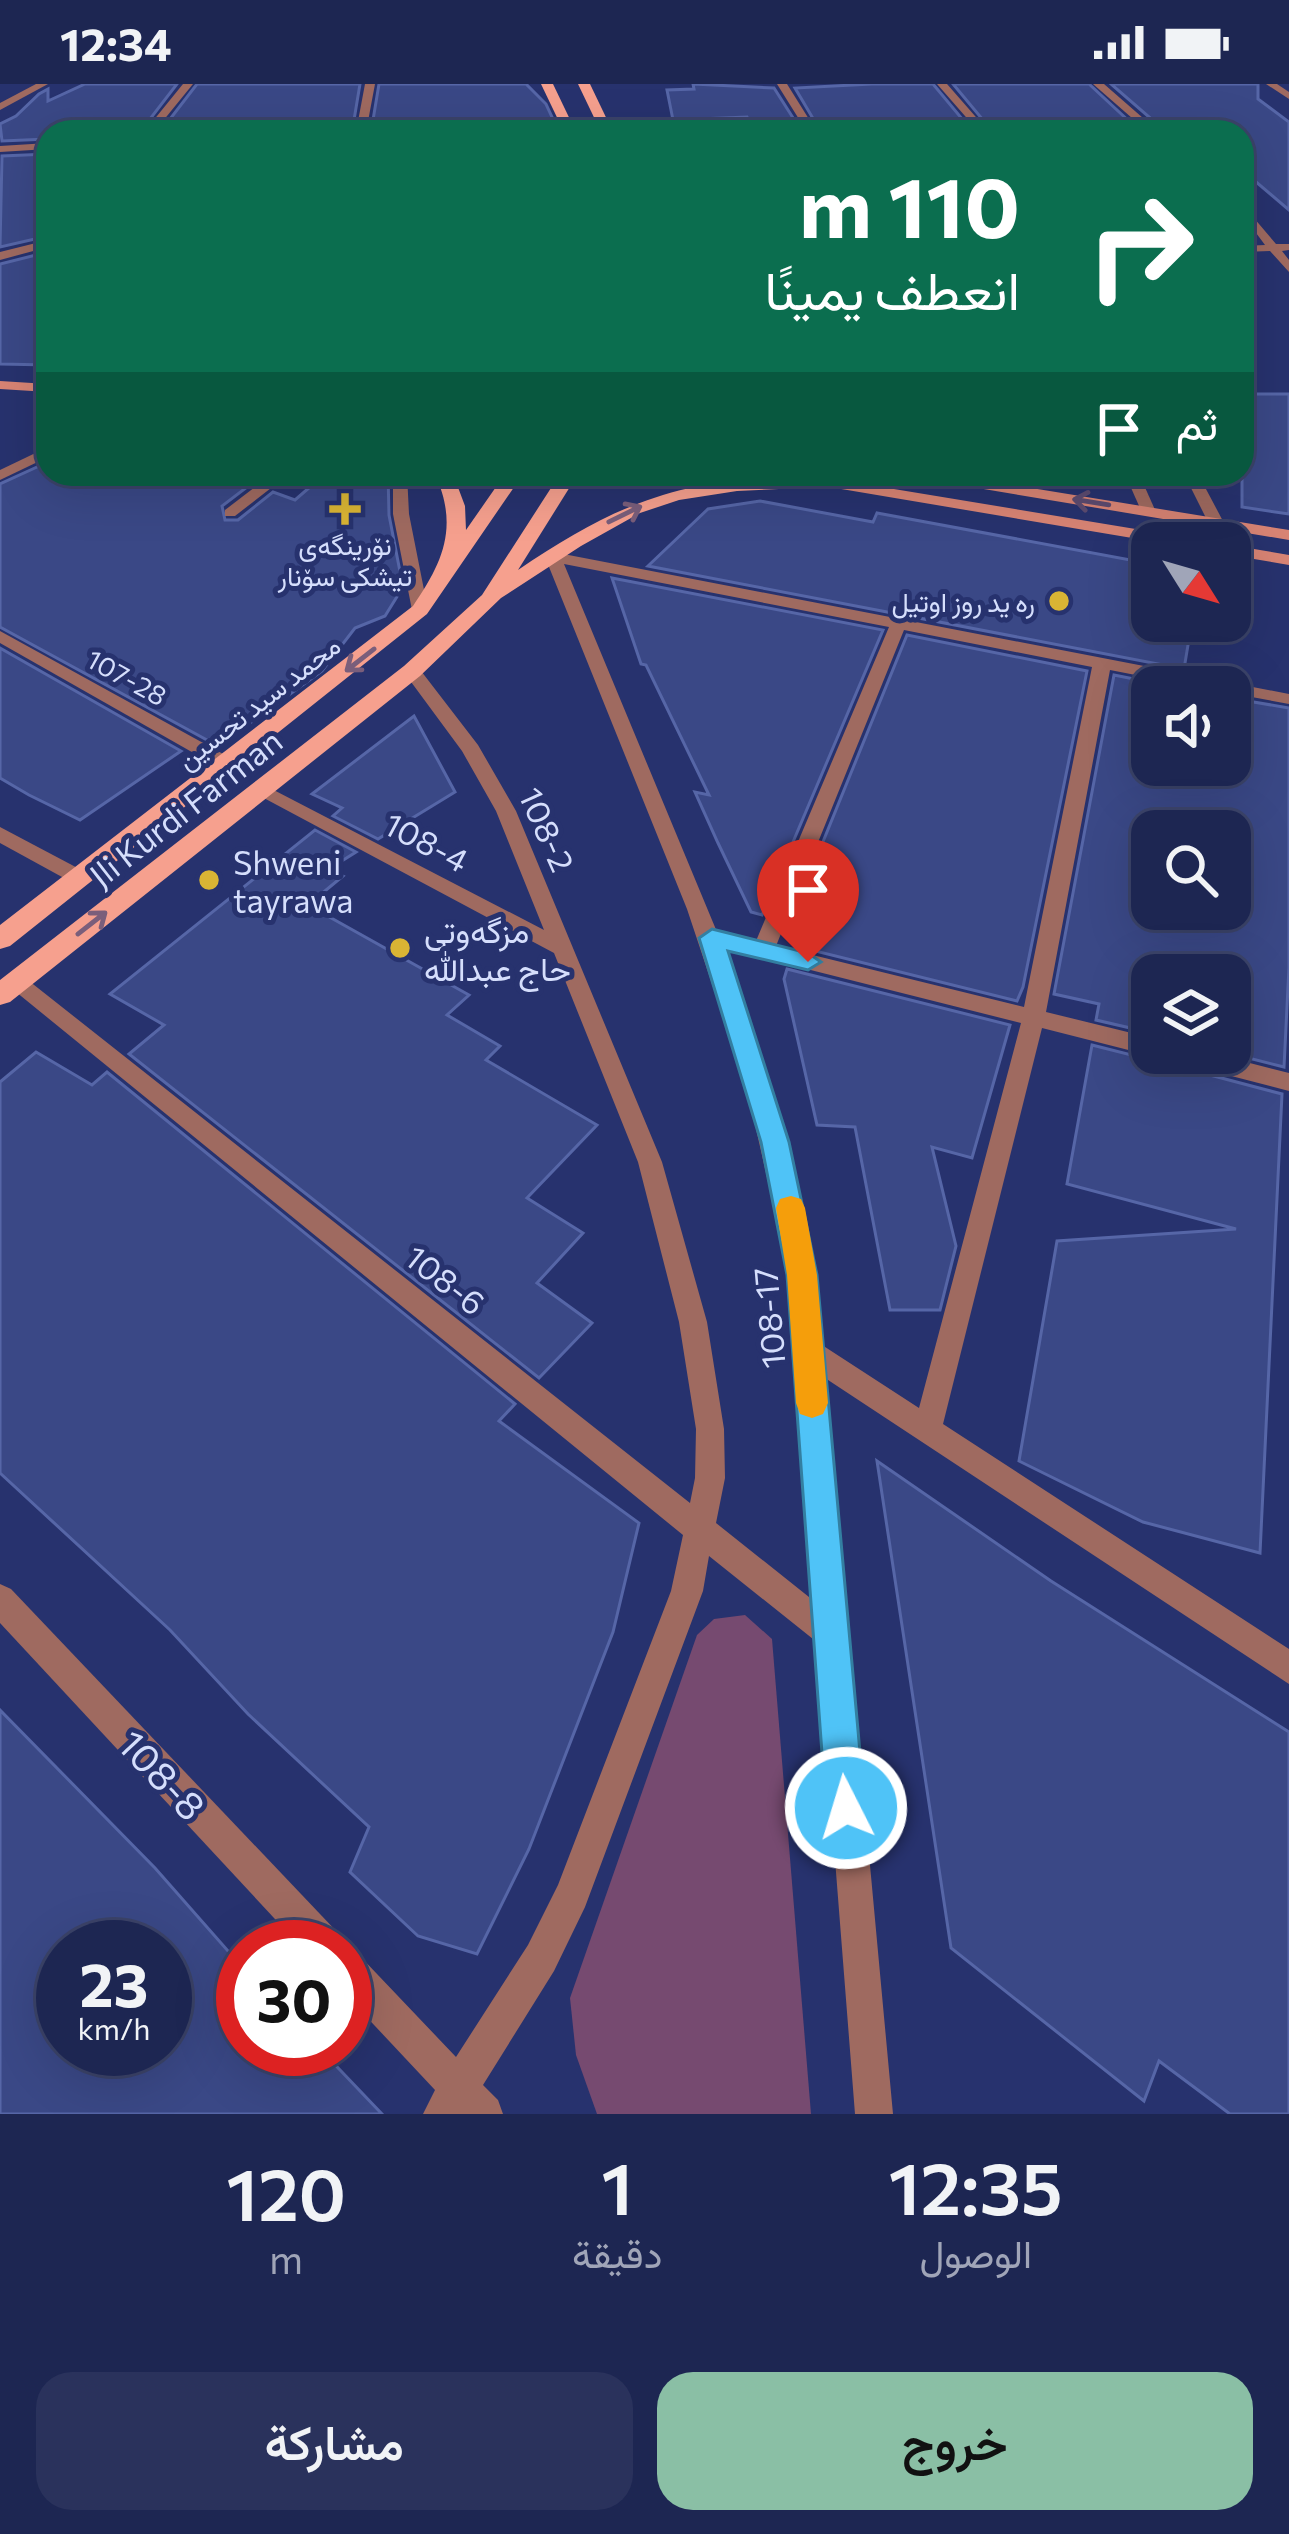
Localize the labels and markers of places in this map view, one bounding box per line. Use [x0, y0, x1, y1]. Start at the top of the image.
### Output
marker: نۆرینگەی تیشکی سۆنار [332, 496, 358, 522]
place label: نۆرینگەی تیشکی سۆنار [277, 528, 412, 594]
place label: ره يد روز اوتيل [892, 585, 1035, 620]
marker: ره يد روز اوتيل [1046, 588, 1072, 614]
pin [757, 839, 859, 962]
place label: Shweni tayrawa [233, 841, 354, 920]
marker: Shweni tayrawa [196, 867, 222, 893]
place label: مزگەوتی حاج عبدالله [424, 909, 571, 992]
marker: مزگەوتی حاج عبدالله [387, 935, 413, 961]

